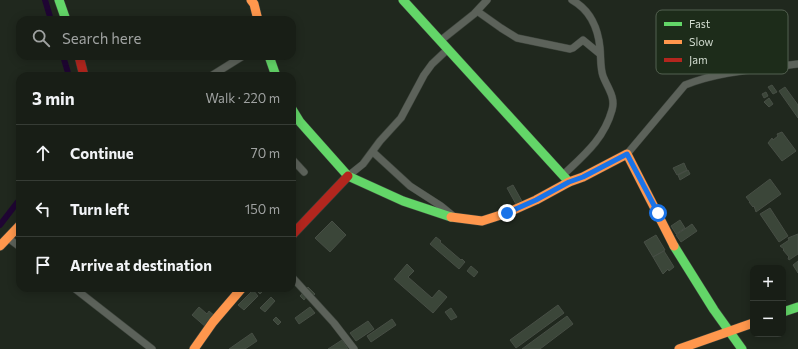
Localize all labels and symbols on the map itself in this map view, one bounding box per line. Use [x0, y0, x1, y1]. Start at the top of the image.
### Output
legend [656, 10, 788, 74]
text: Fast [689, 17, 711, 30]
text: Slow [689, 35, 714, 48]
text: Jam [689, 53, 708, 67]
route end [498, 204, 516, 222]
route start [649, 204, 667, 222]

